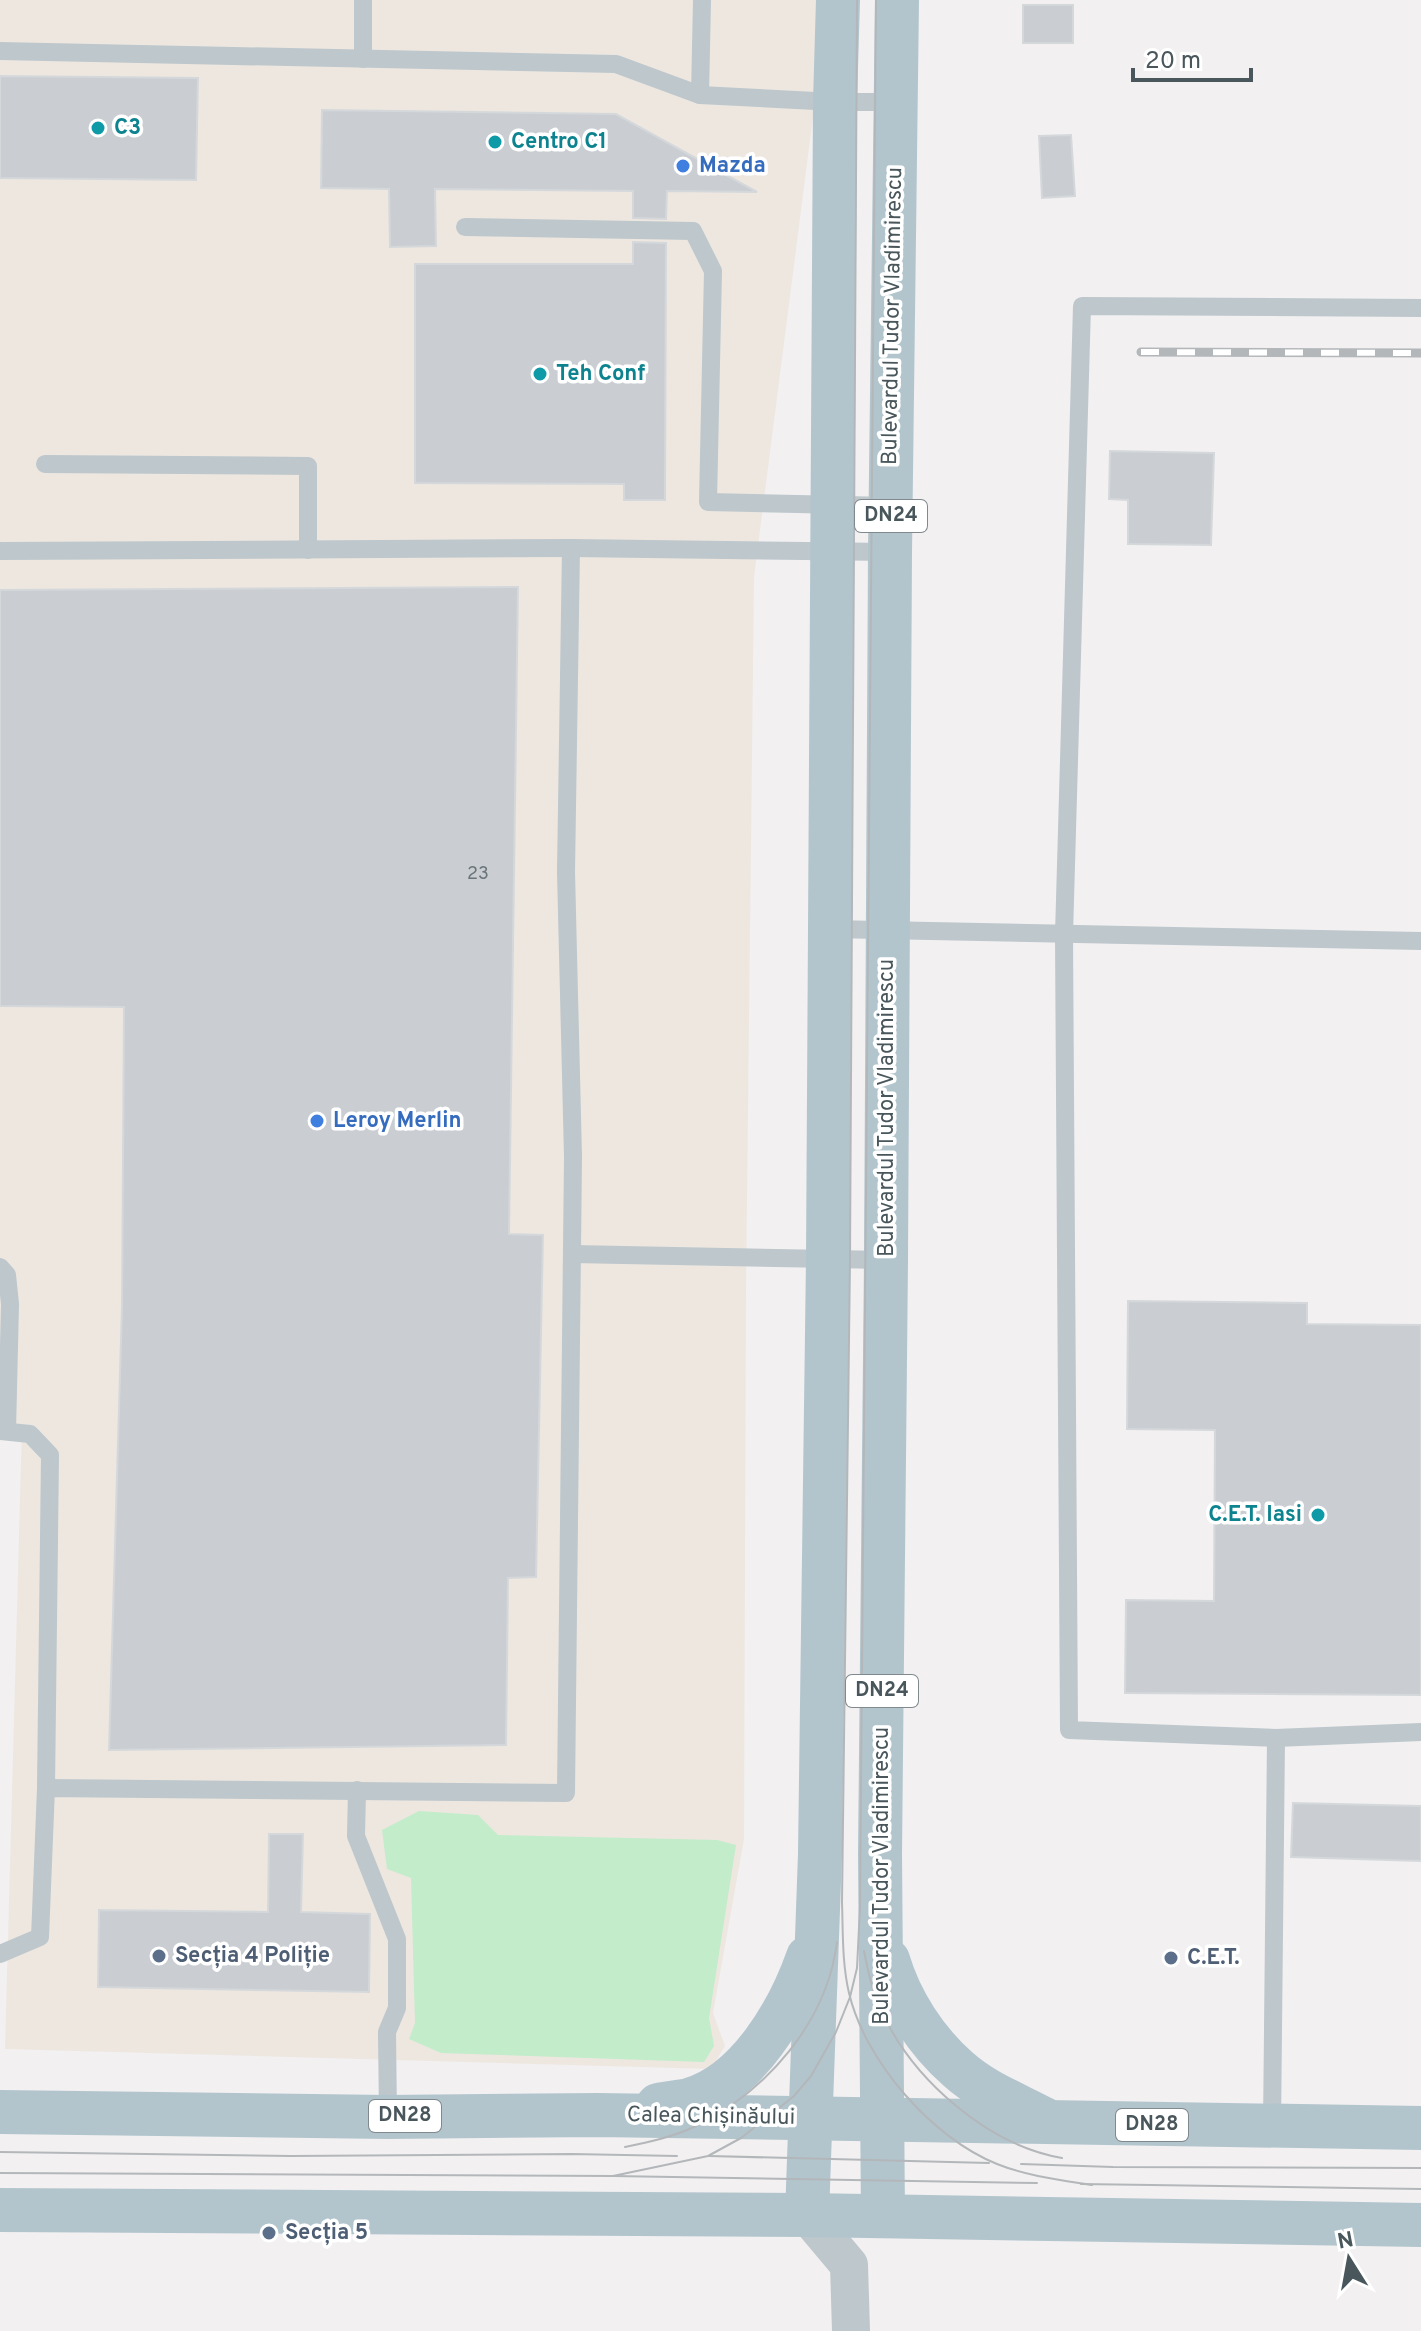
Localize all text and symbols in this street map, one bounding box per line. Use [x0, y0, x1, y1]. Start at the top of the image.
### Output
scale bar [1133, 32, 1251, 82]
text: 20 m [1145, 47, 1201, 77]
place label: C3 [114, 115, 141, 142]
marker: C3 [89, 119, 107, 137]
place label: Centro C1 [511, 129, 607, 156]
marker: Centro C1 [486, 133, 504, 151]
place label: Mazda [699, 153, 766, 180]
marker: Mazda [674, 157, 692, 175]
street label: Bulevardul Tudor Vladimirescu [877, 167, 909, 465]
place label: Teh Conf [556, 361, 645, 388]
marker: Teh Conf [531, 365, 549, 383]
road number: DN24 [855, 500, 927, 532]
house number: 23 [467, 863, 489, 886]
street label: Bulevardul Tudor Vladimirescu [874, 959, 901, 1257]
place label: Leroy Merlin [333, 1108, 461, 1135]
marker: Leroy Merlin [308, 1112, 326, 1130]
place label: C.E.T. Iasi [1208, 1502, 1302, 1529]
marker: C.E.T. Iasi [1309, 1506, 1327, 1524]
road number: DN24 [846, 1675, 918, 1707]
street label: Bulevardul Tudor Vladimirescu [869, 1727, 896, 2025]
place label: Secția 4 Poliție [175, 1943, 330, 1970]
place label: C.E.T. [1187, 1945, 1239, 1972]
marker: Secția 4 Poliție [150, 1947, 168, 1965]
marker: C.E.T. [1162, 1949, 1180, 1967]
road number: DN28 [369, 2100, 441, 2132]
street label: Calea Chișinăului [627, 2102, 795, 2132]
road number: DN28 [1116, 2109, 1188, 2141]
north arrow [1309, 2219, 1389, 2299]
place label: Secția 5 [285, 2220, 368, 2247]
marker: Secția 5 [260, 2224, 278, 2242]
text: N [1335, 2227, 1356, 2257]

